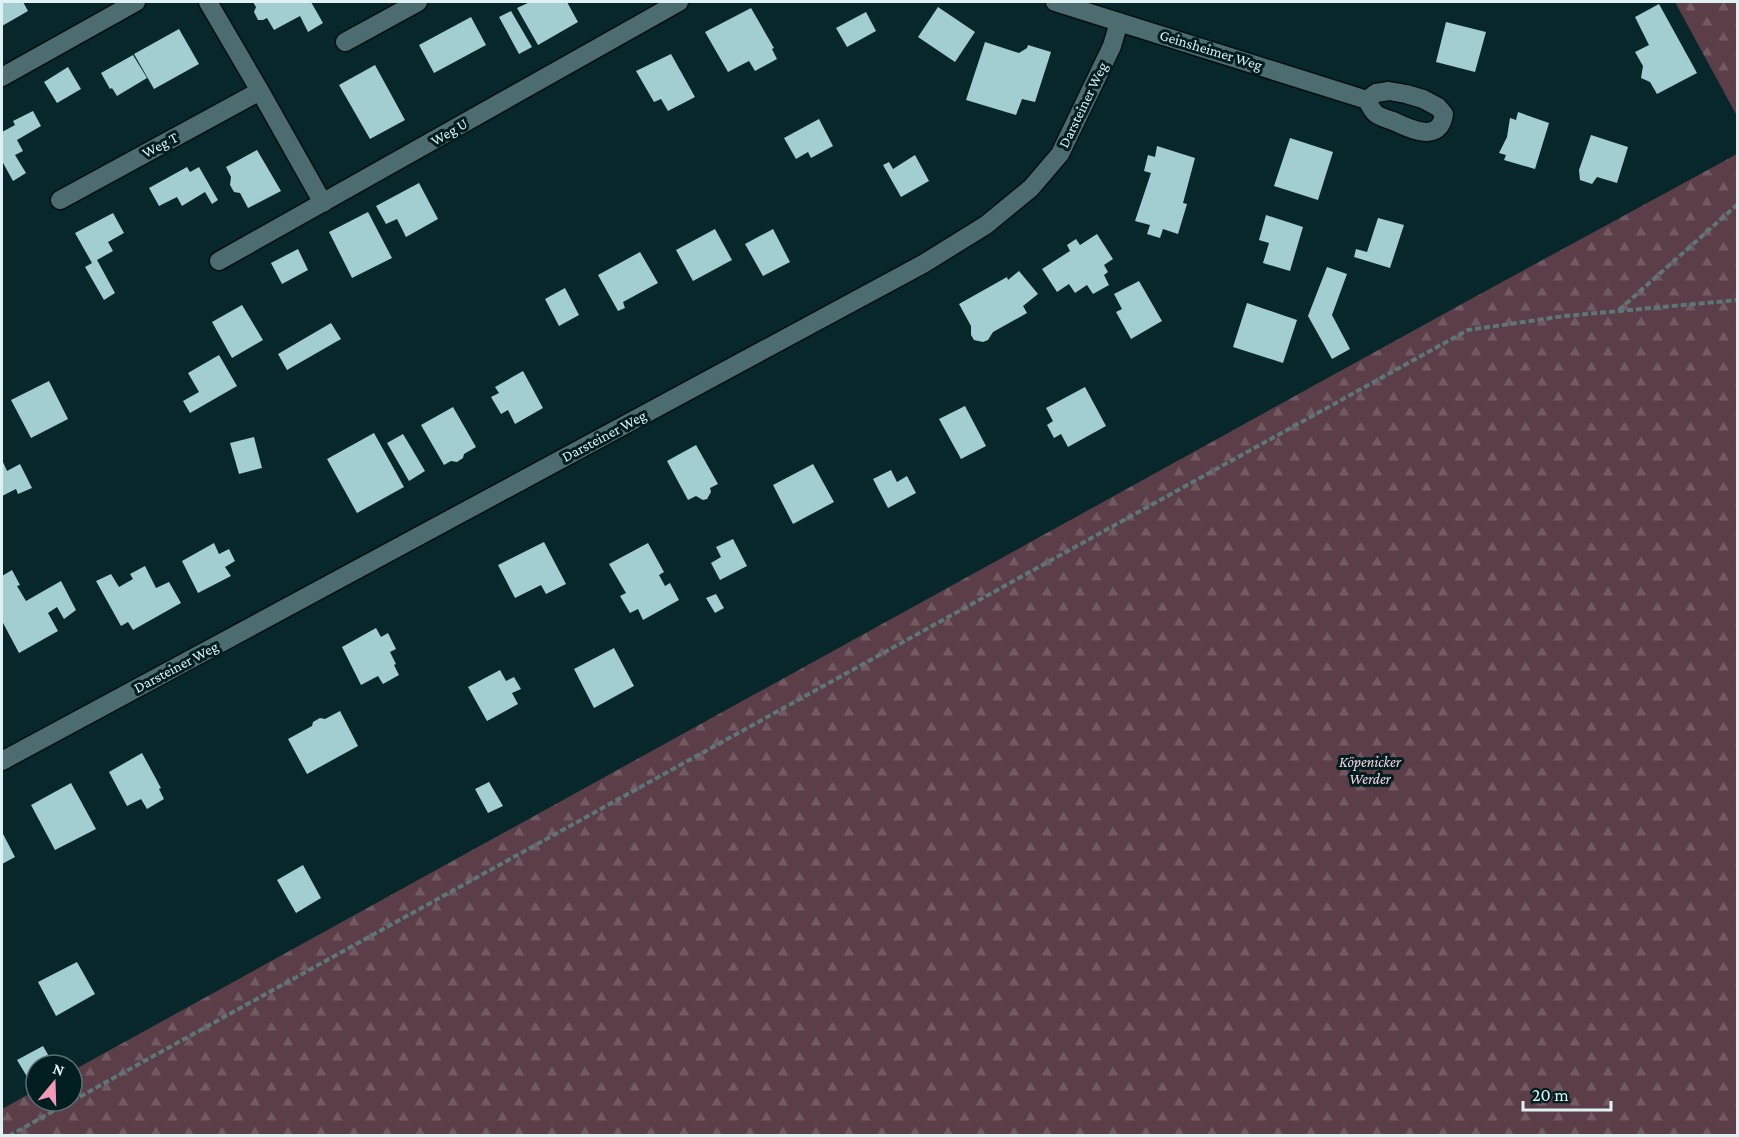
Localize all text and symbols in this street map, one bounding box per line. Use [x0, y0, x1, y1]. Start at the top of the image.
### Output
street label: Geinsheimer Weg [1158, 27, 1264, 74]
street label: Darsteiner Weg [1055, 60, 1112, 151]
street label: Weg U [428, 115, 471, 150]
street label: Weg T [139, 129, 181, 162]
street label: Darsteiner Weg [559, 407, 649, 466]
street label: Darsteiner Weg [131, 638, 221, 697]
park label: Köpenicker Werder [1339, 754, 1402, 787]
north arrow [24, 1053, 84, 1113]
text: N [51, 1059, 67, 1079]
scale bar [1523, 1074, 1612, 1112]
text: 20 m [1532, 1085, 1569, 1105]

